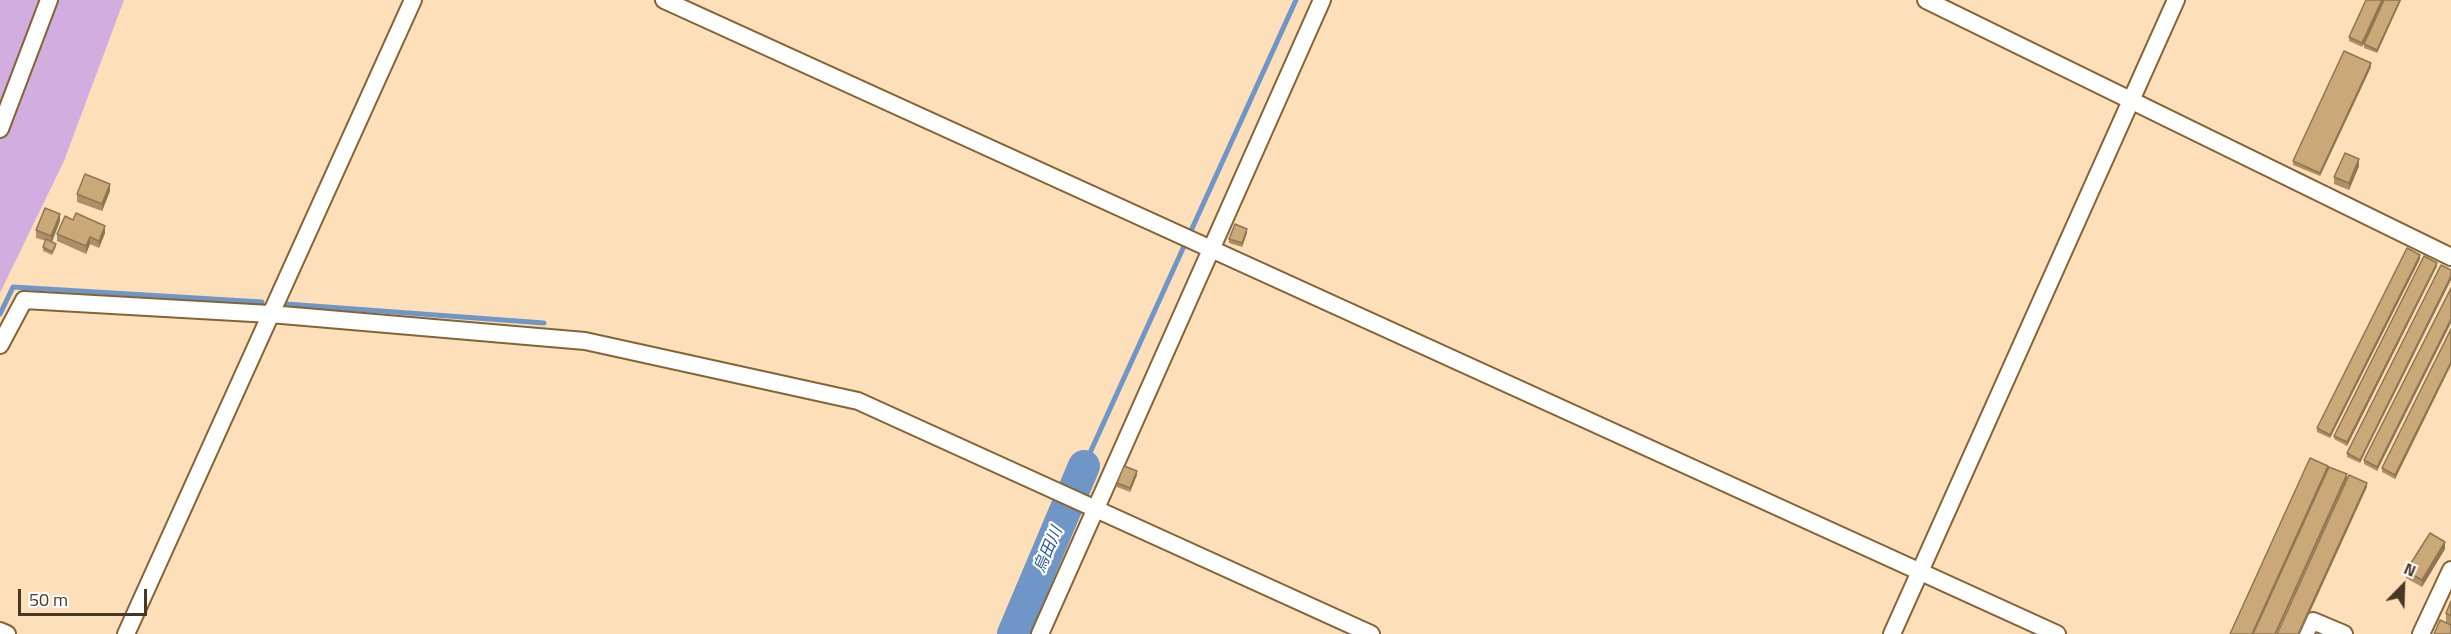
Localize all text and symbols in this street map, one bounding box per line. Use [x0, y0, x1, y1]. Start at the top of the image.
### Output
water label: 烏田川 [1031, 524, 1067, 576]
north arrow [2373, 556, 2433, 616]
text: N [2400, 556, 2420, 583]
scale bar [21, 577, 150, 615]
text: 50 m [29, 586, 68, 613]

